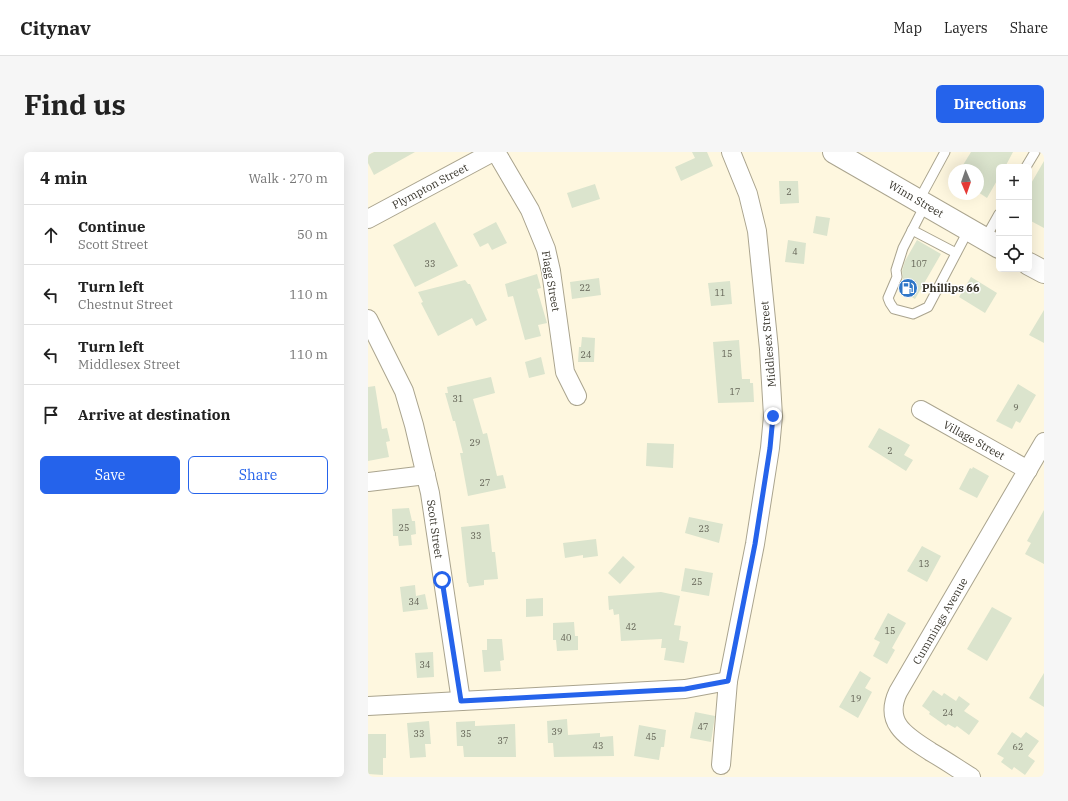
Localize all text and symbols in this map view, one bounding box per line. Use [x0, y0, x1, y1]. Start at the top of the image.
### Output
text: Citynav [20, 16, 91, 40]
text: Map [894, 19, 922, 37]
text: Layers [944, 19, 988, 37]
text: Share [1010, 19, 1048, 37]
button: Directions [936, 85, 1044, 123]
text: Find us [24, 86, 126, 123]
street label: Plympton Street [390, 160, 470, 212]
north arrow [948, 164, 984, 200]
map controls [996, 164, 1032, 272]
button: + [996, 164, 1032, 200]
text: 4 min [40, 167, 88, 189]
text: Walk · 270 m [249, 170, 328, 187]
street label: Winn Street [886, 178, 946, 220]
house number: 2 [786, 186, 792, 197]
button: − [996, 200, 1032, 236]
text: Continue [78, 217, 145, 236]
icon: ahead [40, 224, 62, 246]
text: 50 m [297, 226, 328, 243]
text: Scott Street [78, 236, 148, 253]
button: locate [996, 236, 1032, 272]
house number: 4 [792, 246, 798, 257]
street label: Flagg Street [539, 249, 563, 313]
house number: 33 [425, 258, 435, 269]
house number: 107 [911, 258, 927, 269]
text: Turn left [78, 277, 144, 296]
fuel station icon: Phillips 66 [897, 277, 919, 299]
place label: Phillips 66 [922, 281, 980, 295]
house number: 22 [580, 282, 590, 293]
icon: left [40, 284, 62, 306]
text: 110 m [289, 286, 328, 303]
house number: 11 [715, 287, 725, 298]
text: Chestnut Street [78, 296, 173, 313]
street label: Middlesex Street [757, 300, 779, 388]
text: Turn left [78, 337, 144, 356]
icon: left [40, 344, 62, 366]
text: 110 m [289, 346, 328, 363]
house number: 15 [722, 348, 732, 359]
house number: 24 [581, 349, 591, 360]
text: Middlesex Street [78, 356, 180, 373]
house number: 17 [730, 386, 740, 397]
house number: 31 [453, 393, 463, 404]
house number: 9 [1013, 402, 1019, 413]
icon: arrive [40, 404, 62, 426]
text: Arrive at destination [78, 405, 230, 424]
route end [764, 407, 782, 425]
street label: Village Street [941, 417, 1007, 463]
house number: 29 [470, 437, 480, 448]
house number: 2 [887, 445, 893, 456]
button: Save [40, 456, 180, 494]
button: Share [188, 456, 328, 494]
house number: 27 [480, 477, 490, 488]
street label: Scott Street [424, 499, 446, 559]
house number: 25 [399, 522, 409, 533]
house number: 23 [699, 523, 709, 534]
house number: 33 [471, 530, 481, 541]
house number: 13 [919, 558, 929, 569]
route start [433, 571, 451, 589]
street label: Cummings Avenue [909, 575, 971, 667]
house number: 25 [692, 576, 702, 587]
house number: 34 [409, 596, 419, 607]
house number: 42 [626, 621, 636, 632]
house number: 15 [885, 625, 895, 636]
house number: 40 [561, 632, 571, 643]
house number: 34 [420, 659, 430, 670]
house number: 19 [851, 693, 861, 704]
house number: 24 [943, 707, 953, 718]
house number: 47 [698, 721, 708, 732]
house number: 39 [552, 726, 562, 737]
house number: 33 [414, 728, 424, 739]
house number: 35 [461, 728, 471, 739]
house number: 45 [646, 731, 656, 742]
house number: 37 [498, 735, 508, 746]
house number: 43 [593, 740, 603, 751]
house number: 62 [1013, 741, 1023, 752]

